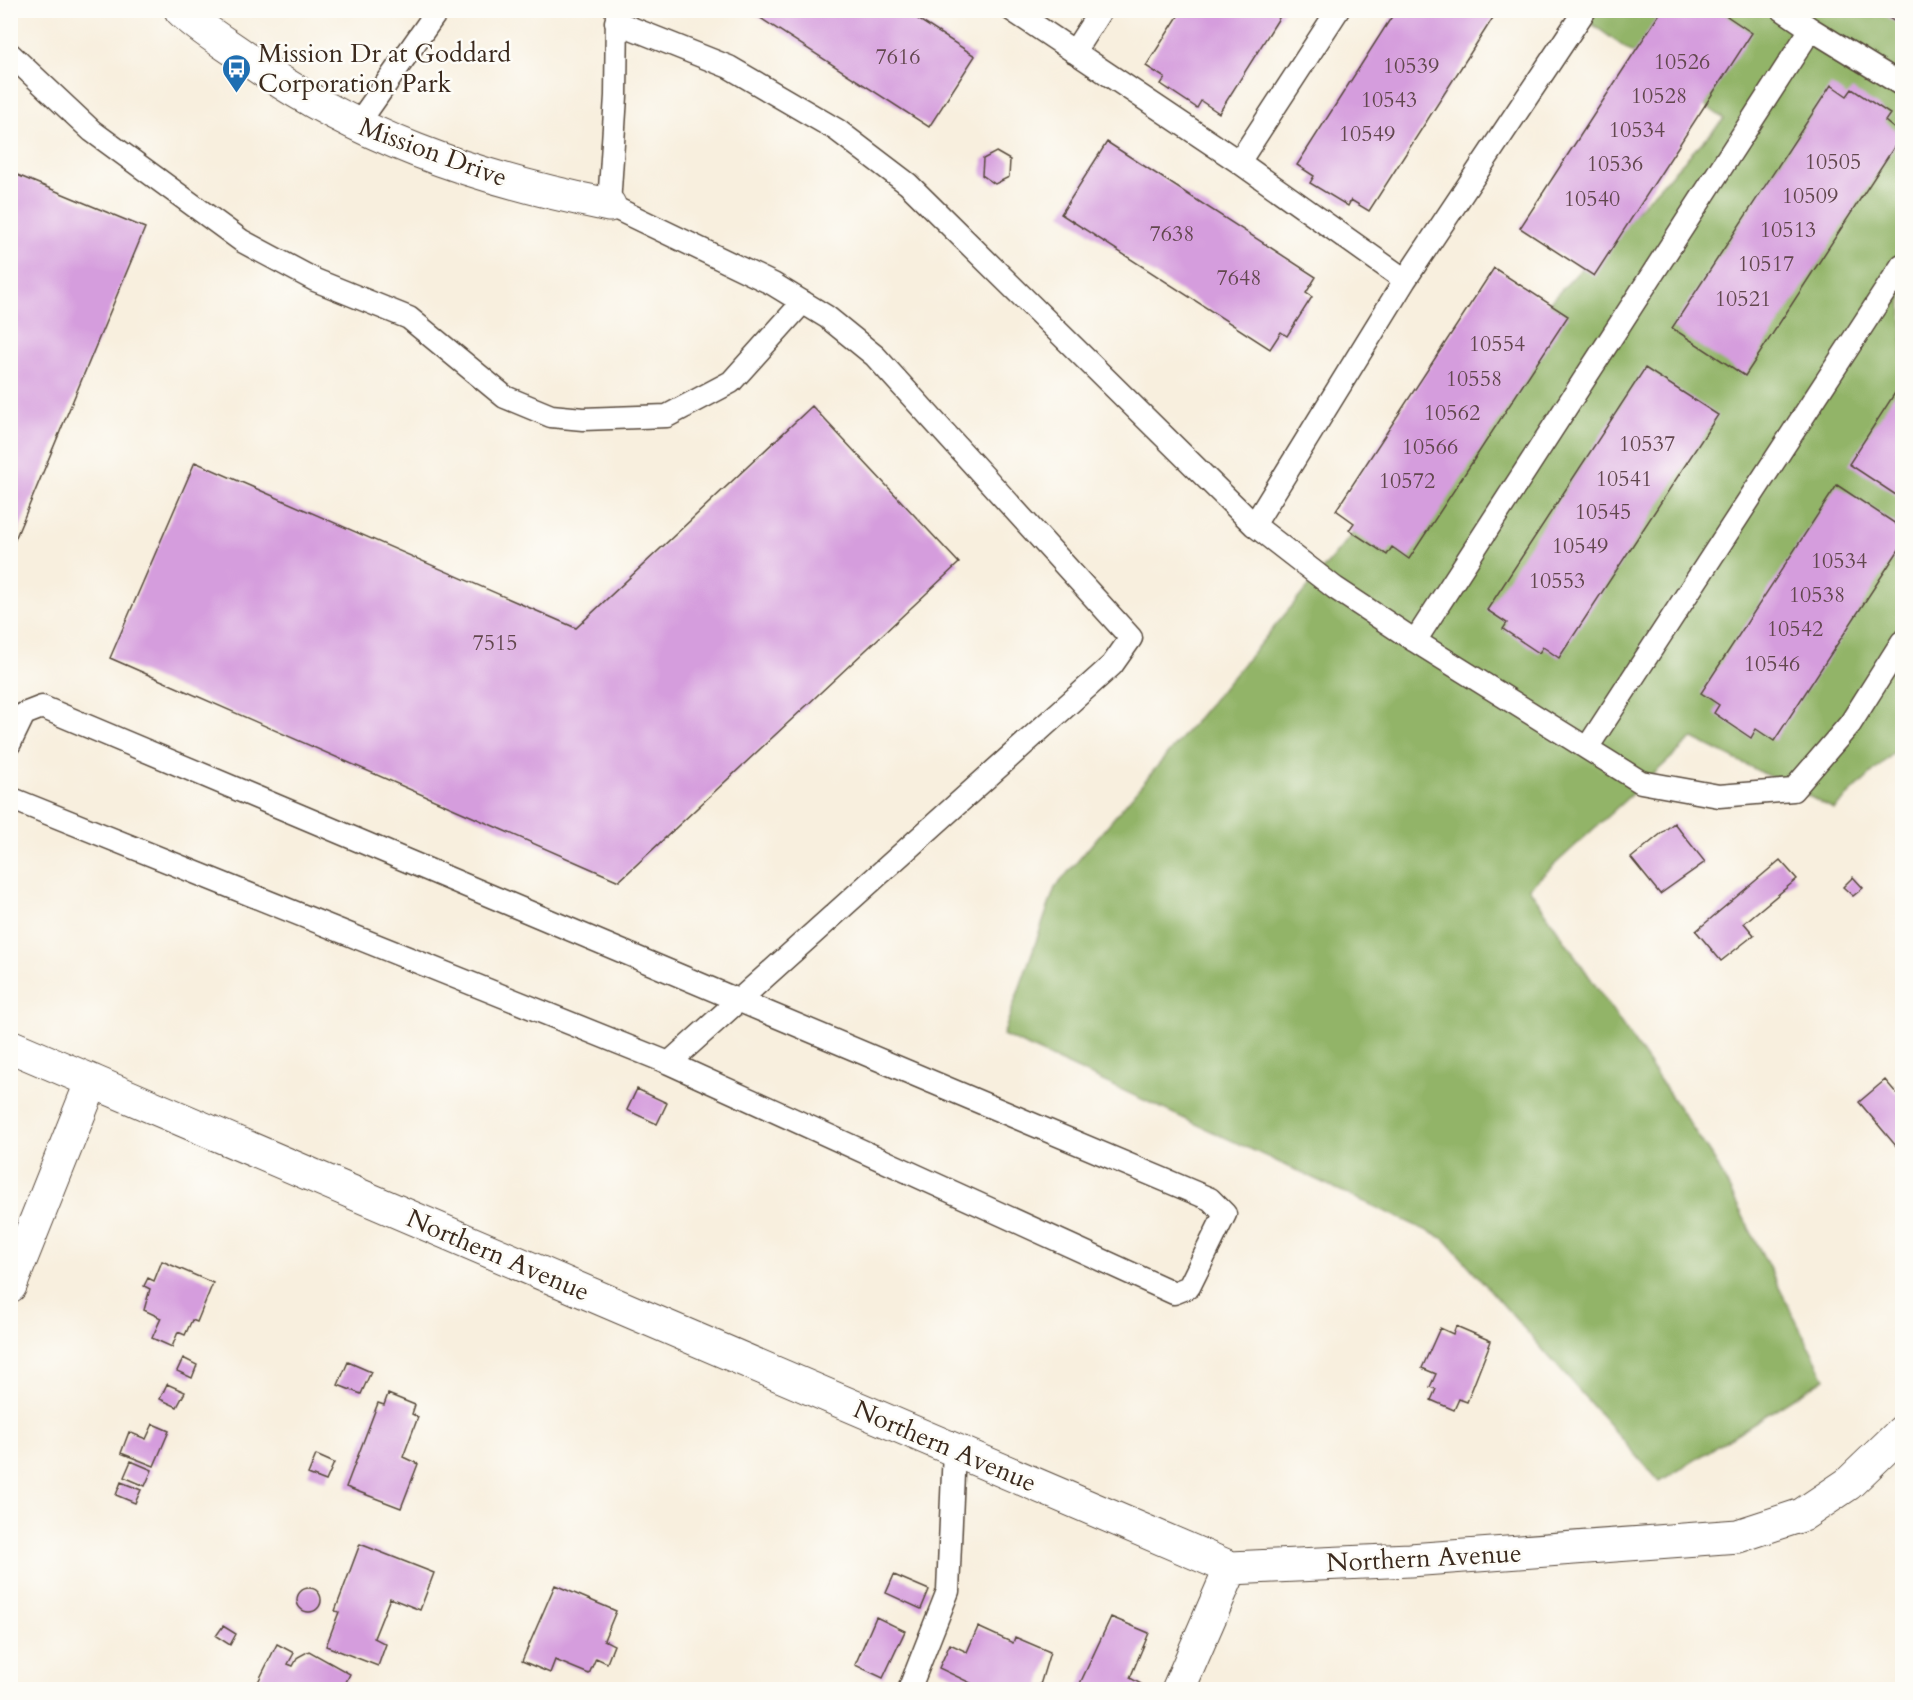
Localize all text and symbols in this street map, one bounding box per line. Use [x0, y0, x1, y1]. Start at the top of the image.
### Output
place label: Mission Dr at Goddard Corporation Park [258, 36, 511, 101]
house number: 7616 [875, 42, 921, 72]
house number: 10526 [1654, 47, 1710, 77]
house number: 10539 [1383, 51, 1439, 81]
bus stop icon: Mission Dr at Goddard Corporation Park [221, 52, 253, 94]
house number: 10528 [1631, 81, 1687, 111]
house number: 10543 [1361, 85, 1417, 115]
street label: Mission Drive [354, 109, 512, 195]
house number: 10534 [1609, 115, 1665, 145]
house number: 10549 [1339, 119, 1395, 149]
house number: 10505 [1805, 147, 1861, 177]
house number: 10536 [1587, 149, 1643, 179]
house number: 10509 [1782, 181, 1838, 211]
house number: 10540 [1564, 184, 1620, 214]
house number: 10513 [1760, 215, 1816, 245]
house number: 7638 [1149, 219, 1195, 249]
house number: 10517 [1738, 249, 1794, 279]
house number: 7648 [1216, 263, 1262, 293]
house number: 10521 [1715, 284, 1771, 314]
house number: 10554 [1469, 329, 1525, 359]
house number: 10558 [1446, 364, 1502, 394]
house number: 10562 [1424, 398, 1480, 428]
house number: 10537 [1619, 429, 1675, 459]
house number: 10566 [1402, 432, 1458, 462]
house number: 10541 [1596, 464, 1652, 494]
house number: 10572 [1379, 466, 1435, 496]
house number: 10545 [1575, 497, 1631, 527]
house number: 10549 [1552, 531, 1608, 561]
house number: 10534 [1811, 546, 1867, 576]
house number: 10553 [1529, 566, 1585, 596]
house number: 10538 [1789, 580, 1845, 610]
house number: 10542 [1767, 614, 1823, 644]
house number: 7515 [472, 628, 518, 658]
house number: 10546 [1744, 649, 1800, 679]
street label: Northern Avenue [401, 1201, 595, 1309]
street label: Northern Avenue [848, 1392, 1042, 1500]
street label: Northern Avenue [1325, 1535, 1523, 1581]

